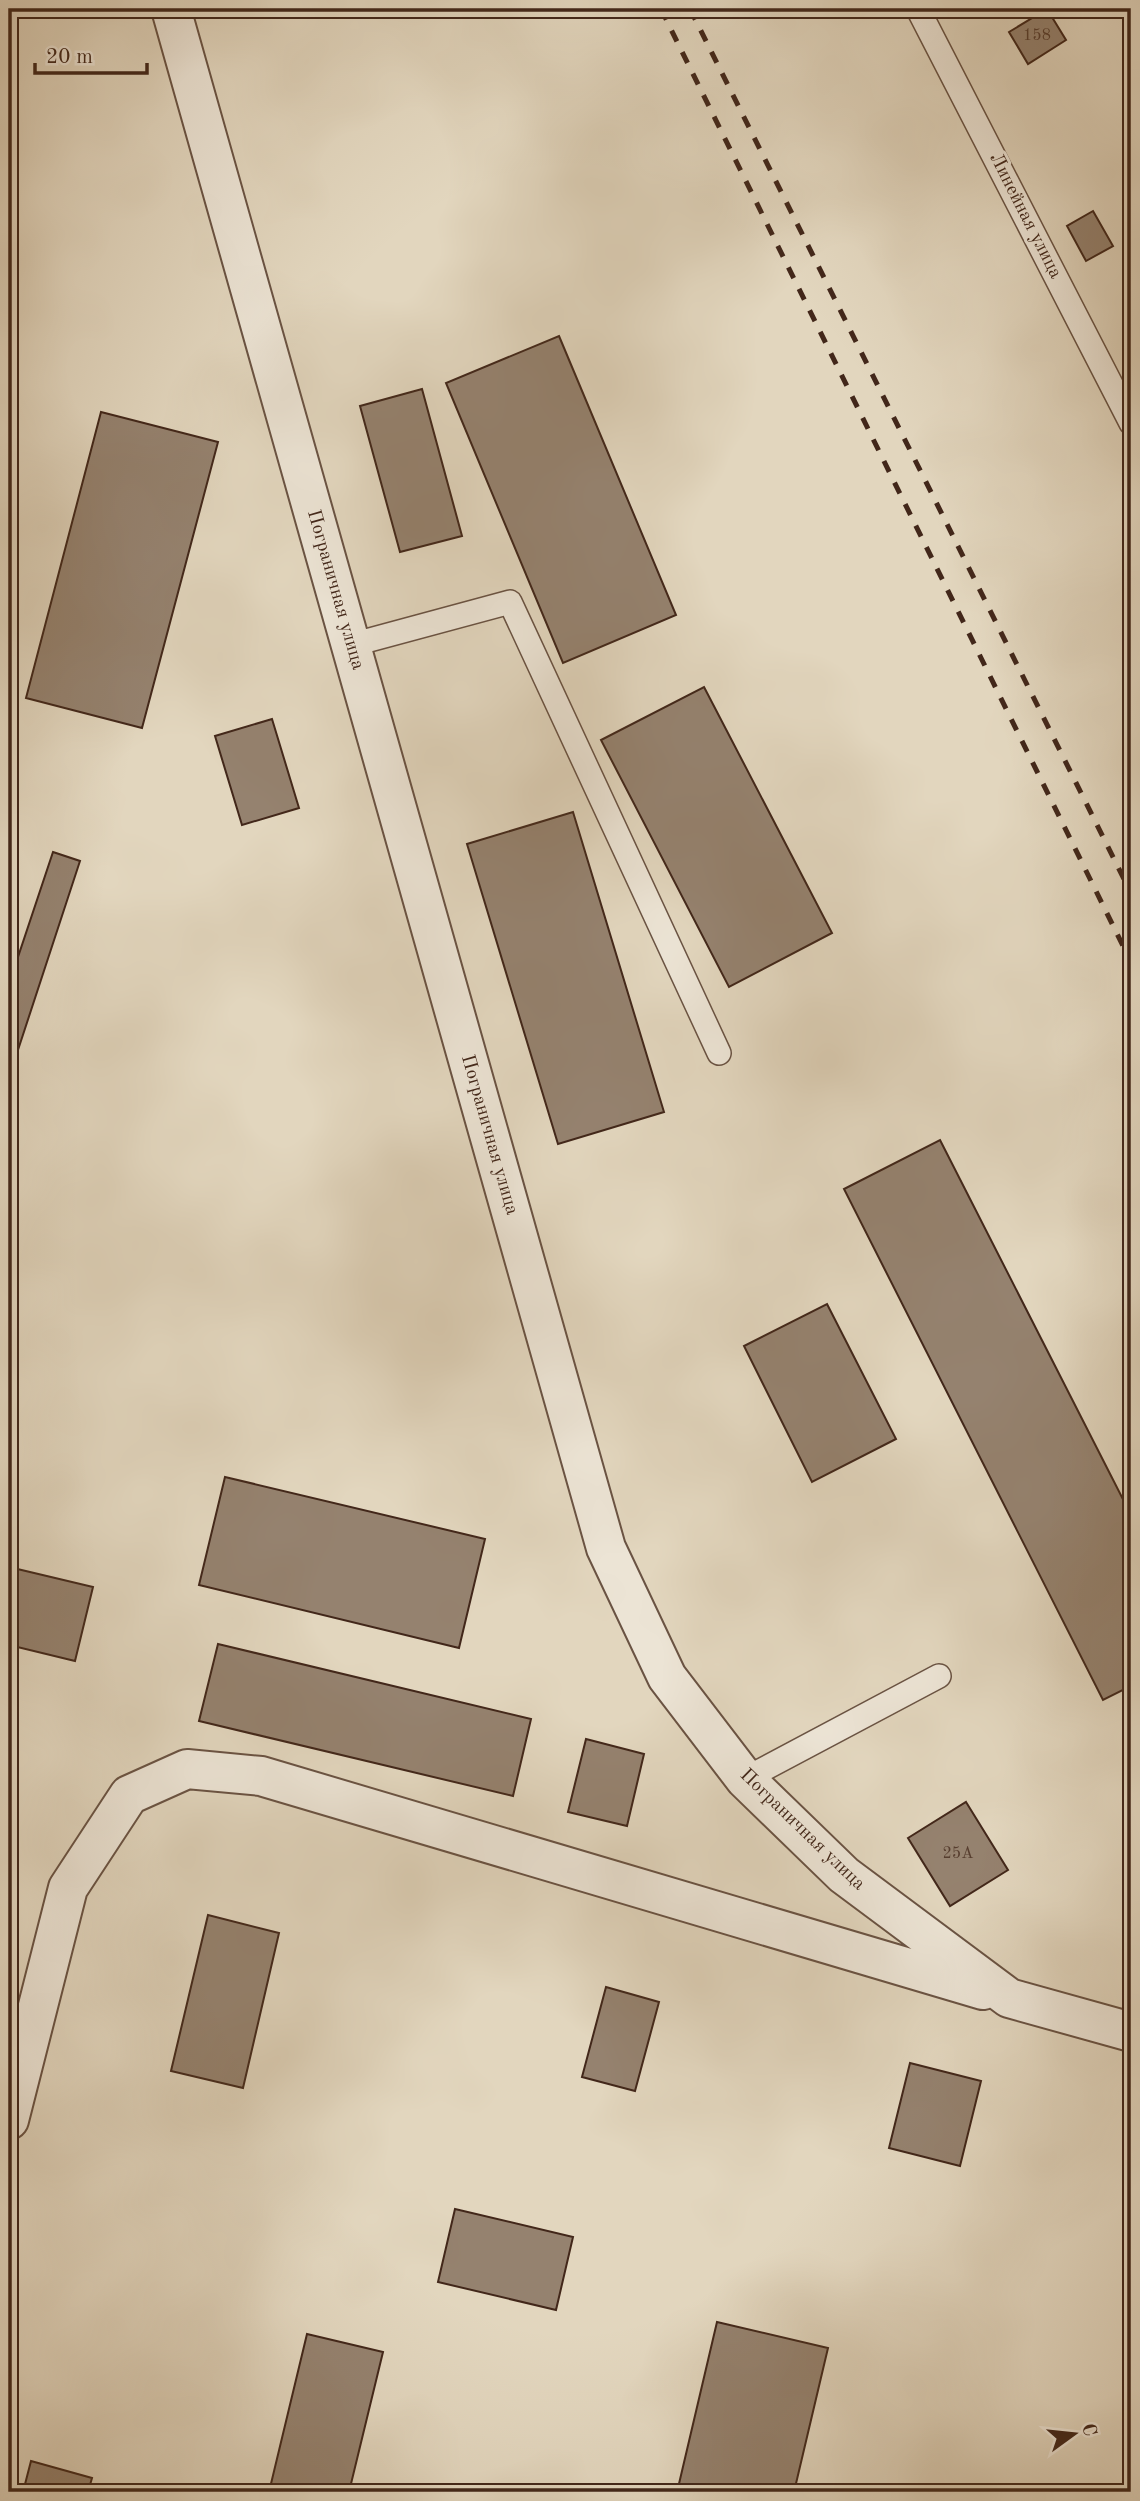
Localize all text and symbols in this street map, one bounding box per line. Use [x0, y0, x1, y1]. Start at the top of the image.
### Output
house number: 158 [1023, 28, 1051, 44]
scale bar [35, 32, 147, 76]
text: 20 m [46, 47, 93, 68]
street label: Линейная улица [985, 150, 1065, 282]
street label: Пограничная улица [303, 508, 367, 673]
street label: Пограничная улица [457, 1053, 521, 1218]
street label: Пограничная улица [736, 1766, 869, 1895]
house number: 25А [943, 1846, 973, 1862]
north arrow [1038, 2400, 1108, 2470]
text: С [1077, 2422, 1099, 2439]

